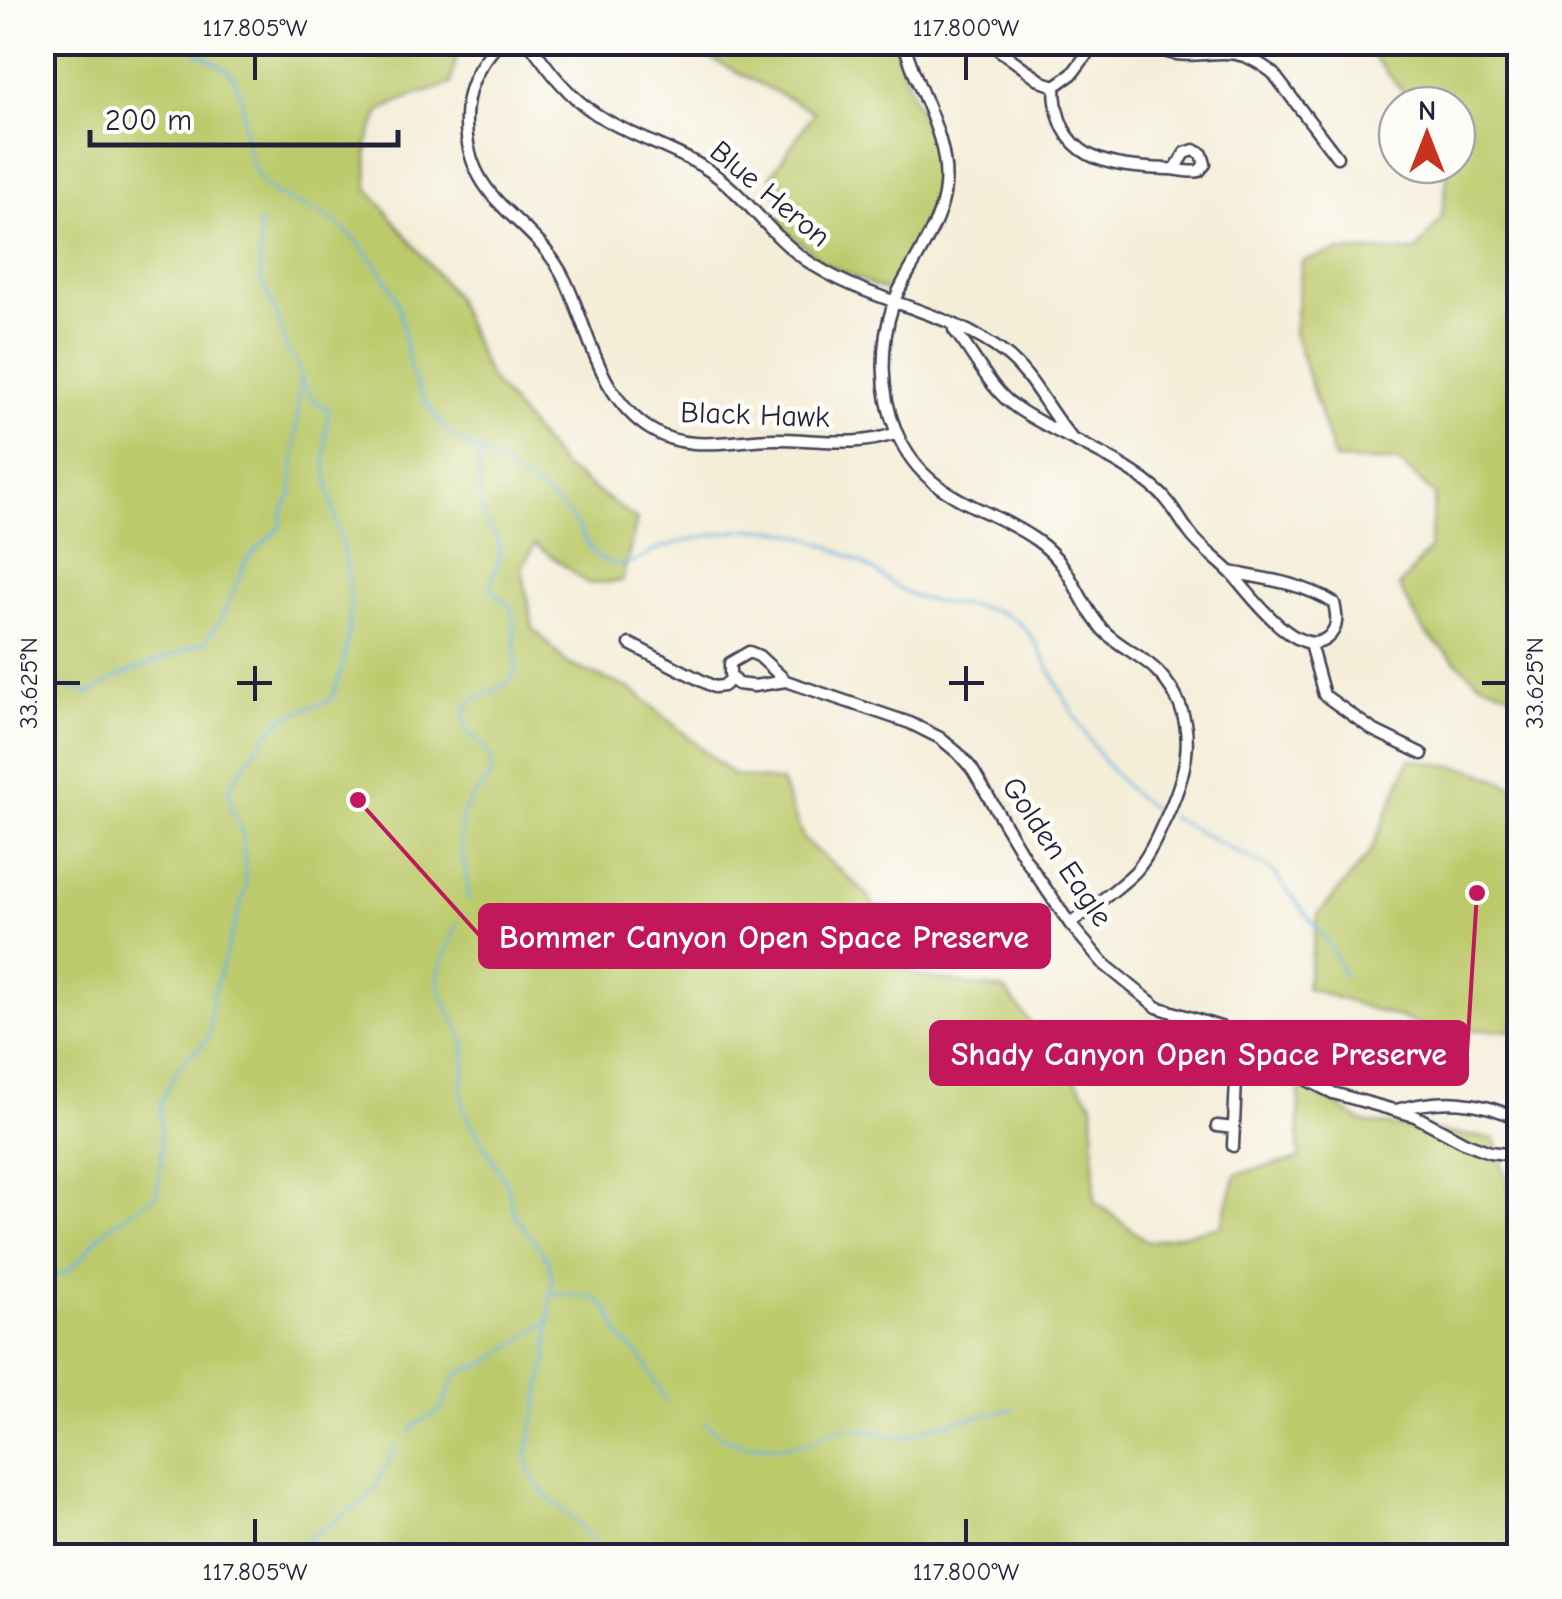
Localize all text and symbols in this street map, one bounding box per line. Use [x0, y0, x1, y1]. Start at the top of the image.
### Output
text: 117.805°W [203, 13, 308, 42]
text: 117.800°W [913, 13, 1020, 42]
scale bar [90, 85, 398, 147]
north arrow [1377, 85, 1477, 185]
text: N [1418, 95, 1436, 127]
text: 200 m [105, 103, 192, 138]
street label: Blue Heron [703, 134, 837, 254]
street label: Black Hawk [680, 395, 831, 435]
text: 33.625°N [14, 637, 43, 729]
text: 33.625°N [1520, 637, 1549, 729]
street label: Golden Eagle [994, 771, 1120, 933]
callout: Bommer Canyon Open Space Preserve [480, 905, 1049, 967]
text: Bommer Canyon Open Space Preserve [499, 919, 1029, 956]
callout: Shady Canyon Open Space Preserve [931, 1022, 1467, 1084]
text: Shady Canyon Open Space Preserve [951, 1036, 1447, 1073]
text: 117.805°W [203, 1557, 308, 1586]
text: 117.800°W [913, 1557, 1020, 1586]

